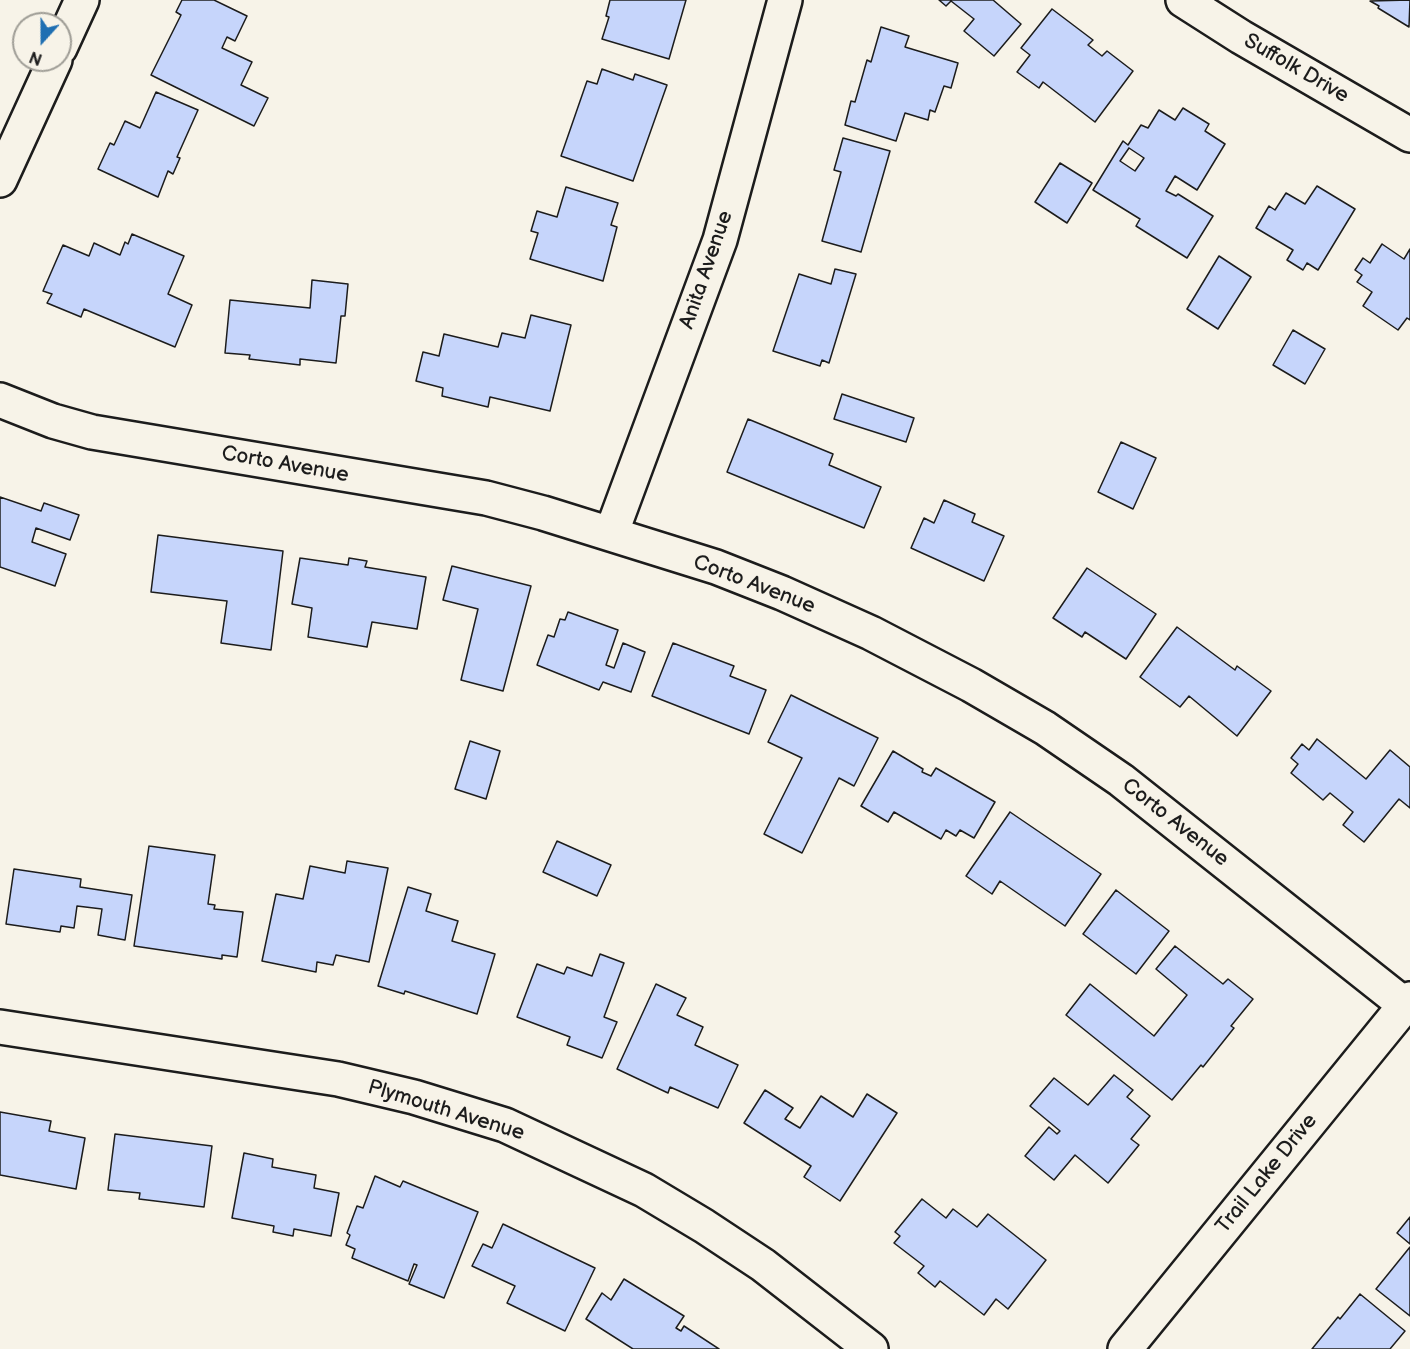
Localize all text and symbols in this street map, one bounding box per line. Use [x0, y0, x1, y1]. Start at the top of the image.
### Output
north arrow [12, 12, 72, 72]
street label: Suffolk Drive [1239, 29, 1353, 109]
text: N [27, 46, 45, 68]
street label: Anita Avenue [675, 208, 739, 332]
street label: Corto Avenue [220, 441, 350, 489]
street label: Corto Avenue [689, 550, 819, 620]
street label: Corto Avenue [1117, 773, 1233, 873]
street label: Plymouth Avenue [365, 1075, 527, 1147]
street label: Trail Lake Drive [1211, 1109, 1323, 1239]

